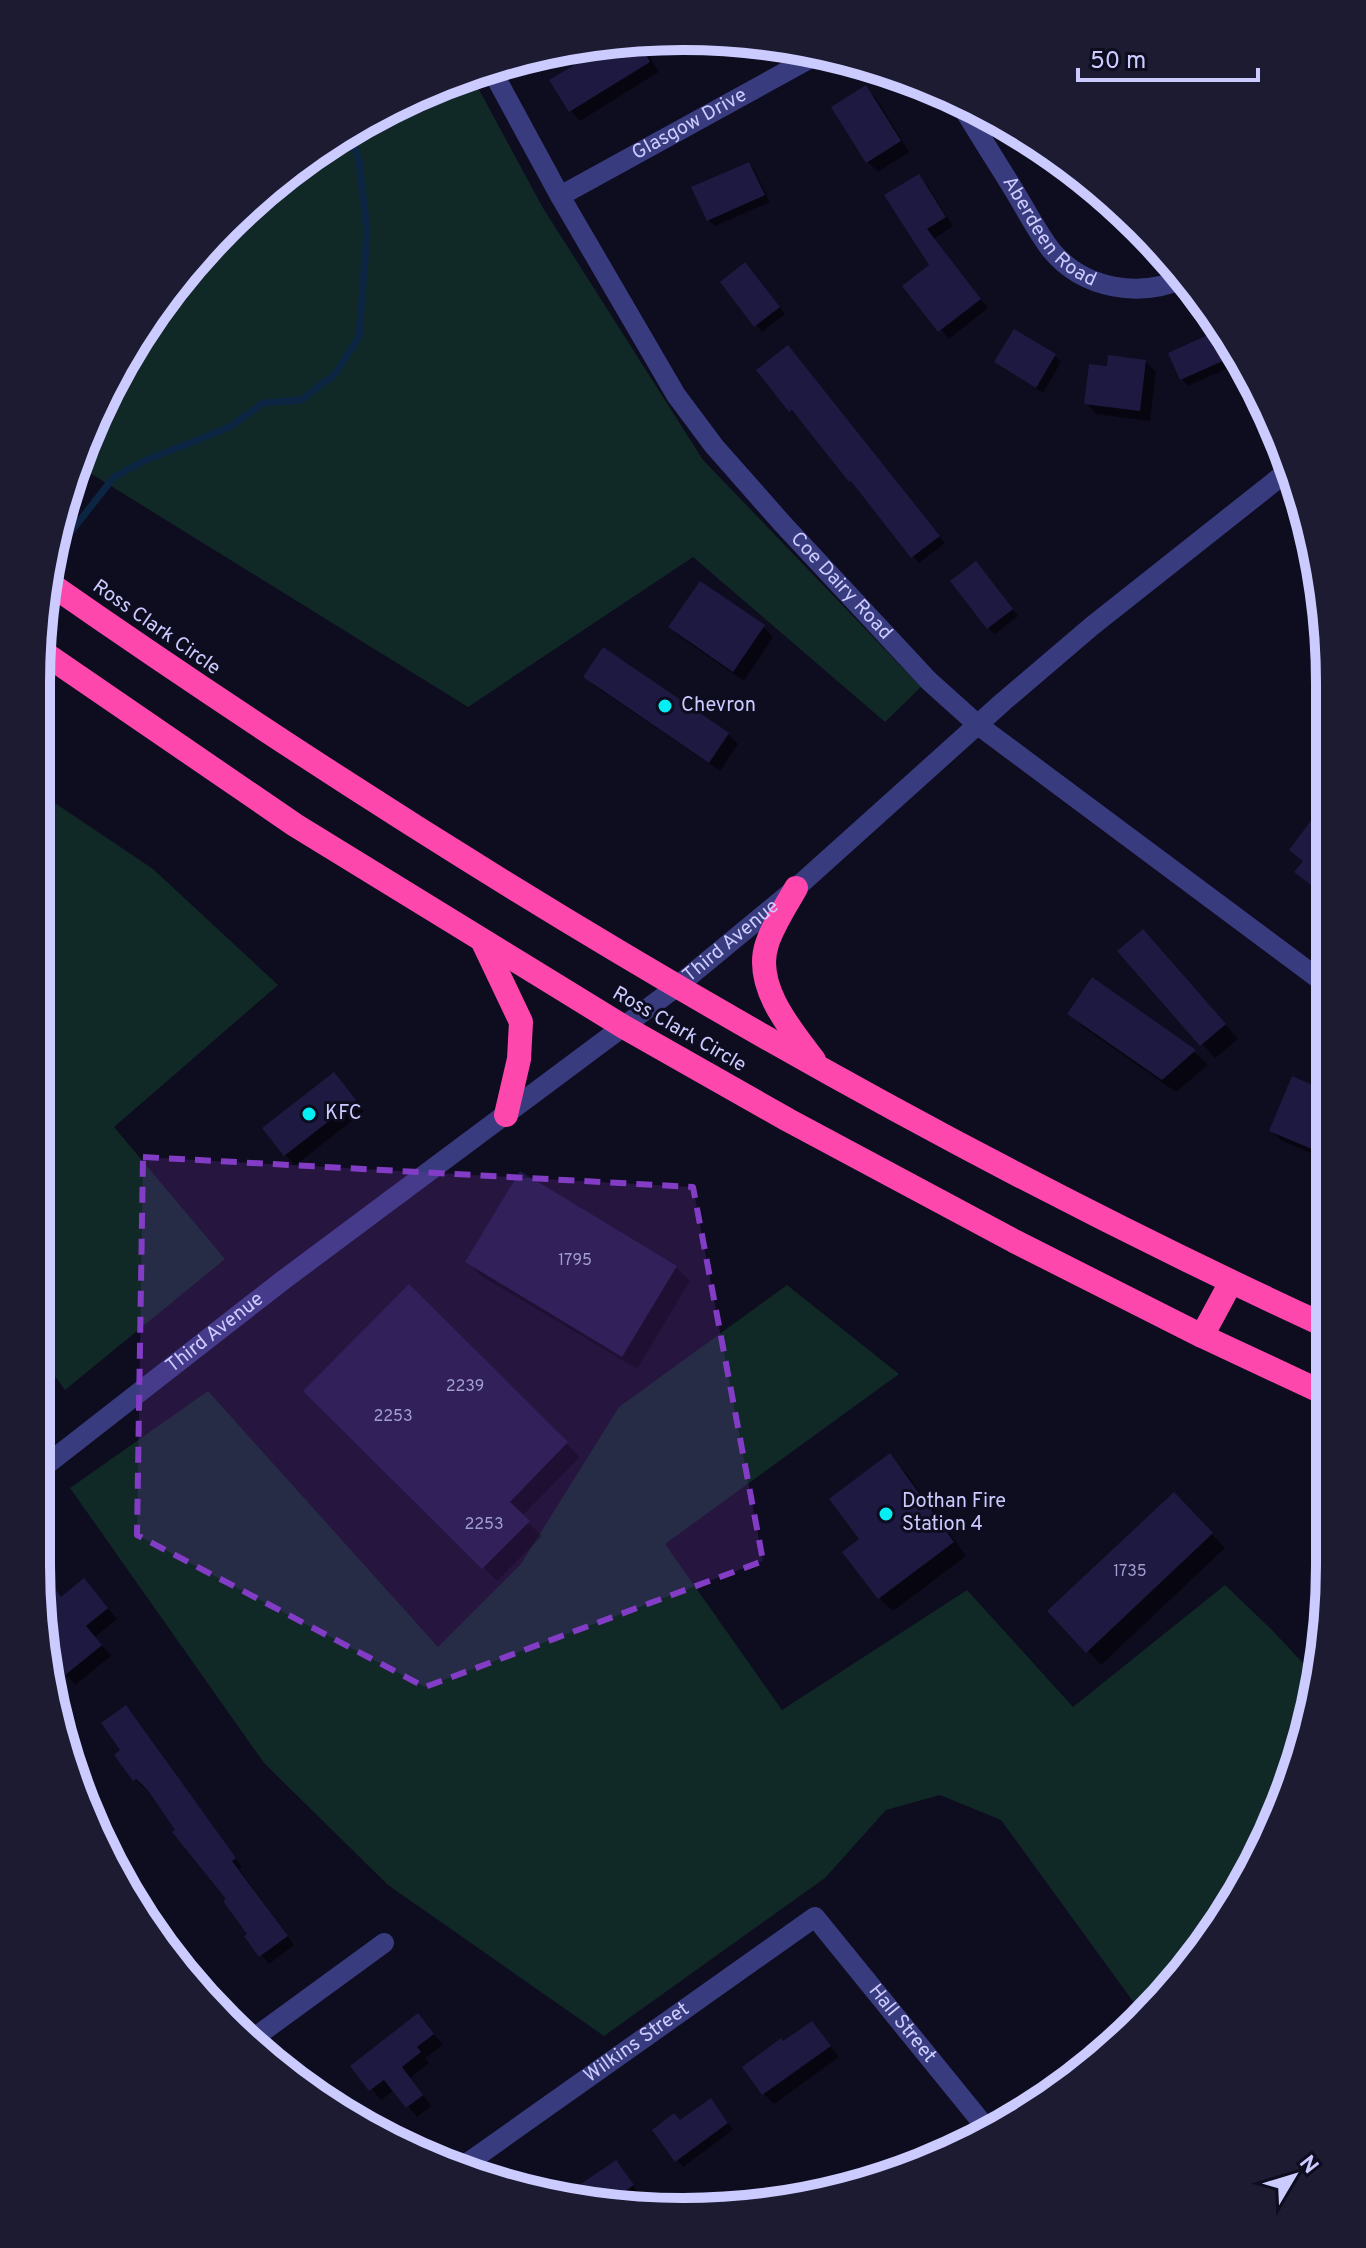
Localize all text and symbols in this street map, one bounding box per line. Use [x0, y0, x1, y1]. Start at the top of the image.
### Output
scale bar [1078, 32, 1258, 82]
text: 50 m [1090, 47, 1146, 77]
street label: Glasgow Drive [628, 83, 752, 167]
street label: Aberdeen Road [996, 172, 1100, 293]
street label: Coe Dairy Road [784, 527, 898, 646]
street label: Ross Clark Circle [87, 574, 225, 682]
place label: Chevron [681, 693, 756, 719]
marker: Chevron [656, 697, 674, 715]
street label: Third Avenue [678, 894, 785, 989]
street label: Ross Clark Circle [607, 981, 751, 1079]
place label: KFC [325, 1101, 362, 1127]
marker: KFC [300, 1105, 318, 1123]
house number: 1795 [558, 1251, 592, 1271]
street label: Third Avenue [161, 1287, 270, 1379]
house number: 2239 [446, 1377, 484, 1397]
house number: 2253 [373, 1407, 413, 1427]
place label: Dothan Fire Station 4 [902, 1489, 1006, 1538]
marker: Dothan Fire Station 4 [877, 1505, 895, 1523]
house number: 2253 [464, 1515, 504, 1535]
house number: 1735 [1113, 1562, 1147, 1582]
street label: Hall Street [862, 1979, 942, 2069]
street label: Wilkins Street [579, 1997, 695, 2089]
north arrow [1254, 2136, 1334, 2216]
text: N [1292, 2151, 1323, 2180]

